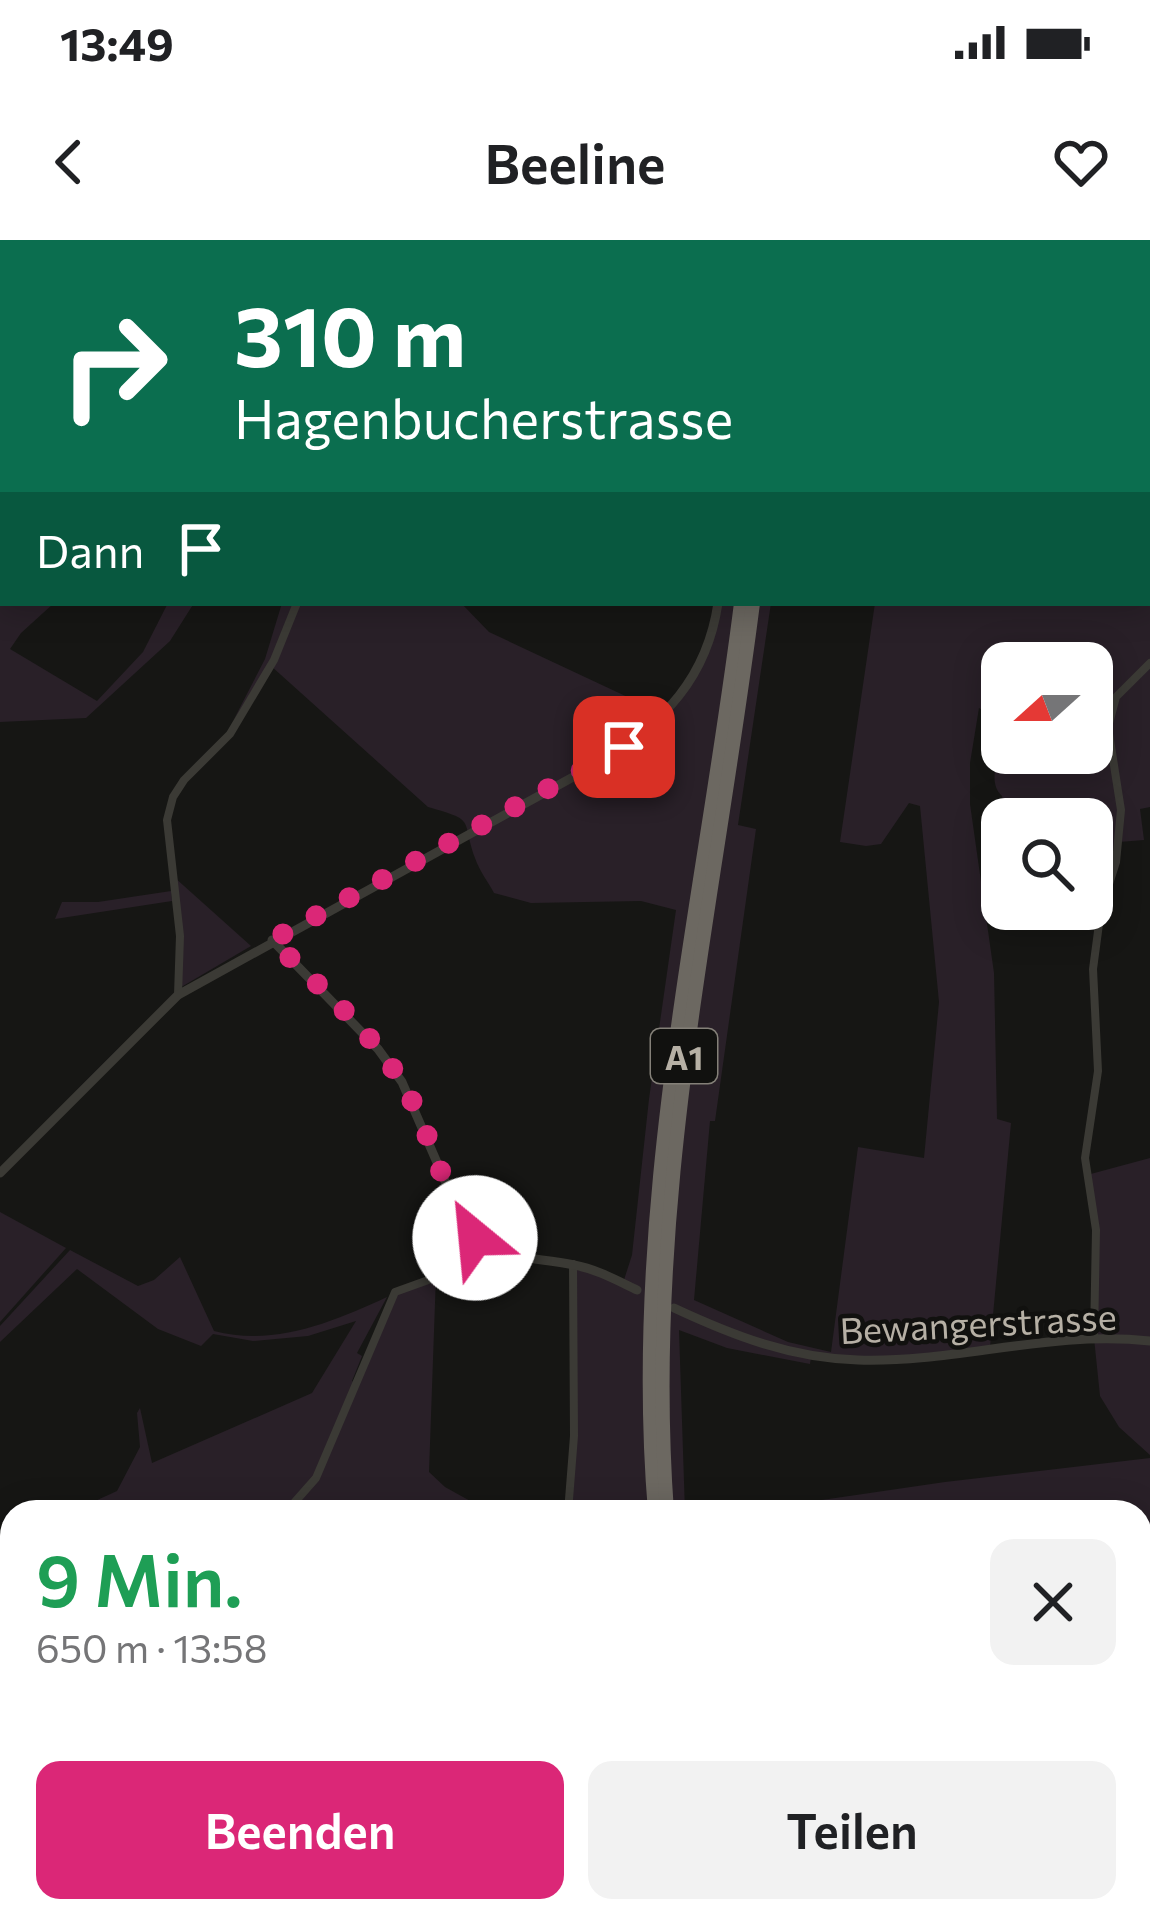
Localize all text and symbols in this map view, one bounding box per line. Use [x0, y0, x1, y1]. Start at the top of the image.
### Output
text: 13:49 [60, 15, 174, 70]
icon: back [36, 129, 102, 195]
text: Beeline [484, 129, 666, 195]
icon: heart [1048, 129, 1114, 195]
text: 310 m [234, 282, 466, 384]
icon: right [36, 288, 192, 444]
text: Hagenbucherstrasse [234, 384, 733, 450]
icon: arrive [168, 516, 234, 582]
text: Dann [36, 522, 144, 577]
north arrow [981, 642, 1113, 774]
map controls [981, 642, 1113, 930]
pin [573, 696, 675, 798]
icon: arrive [591, 714, 657, 780]
button: search [981, 798, 1113, 930]
road number: A1 [651, 1029, 717, 1083]
position arrow [412, 1175, 538, 1301]
street label: Bewangerstrasse [838, 1293, 1118, 1351]
text: 9 Min. [36, 1534, 243, 1622]
button: close [990, 1539, 1116, 1665]
text: 650 m · 13:58 [36, 1623, 267, 1671]
button: Beenden [36, 1761, 564, 1899]
button: Teilen [588, 1761, 1116, 1899]

